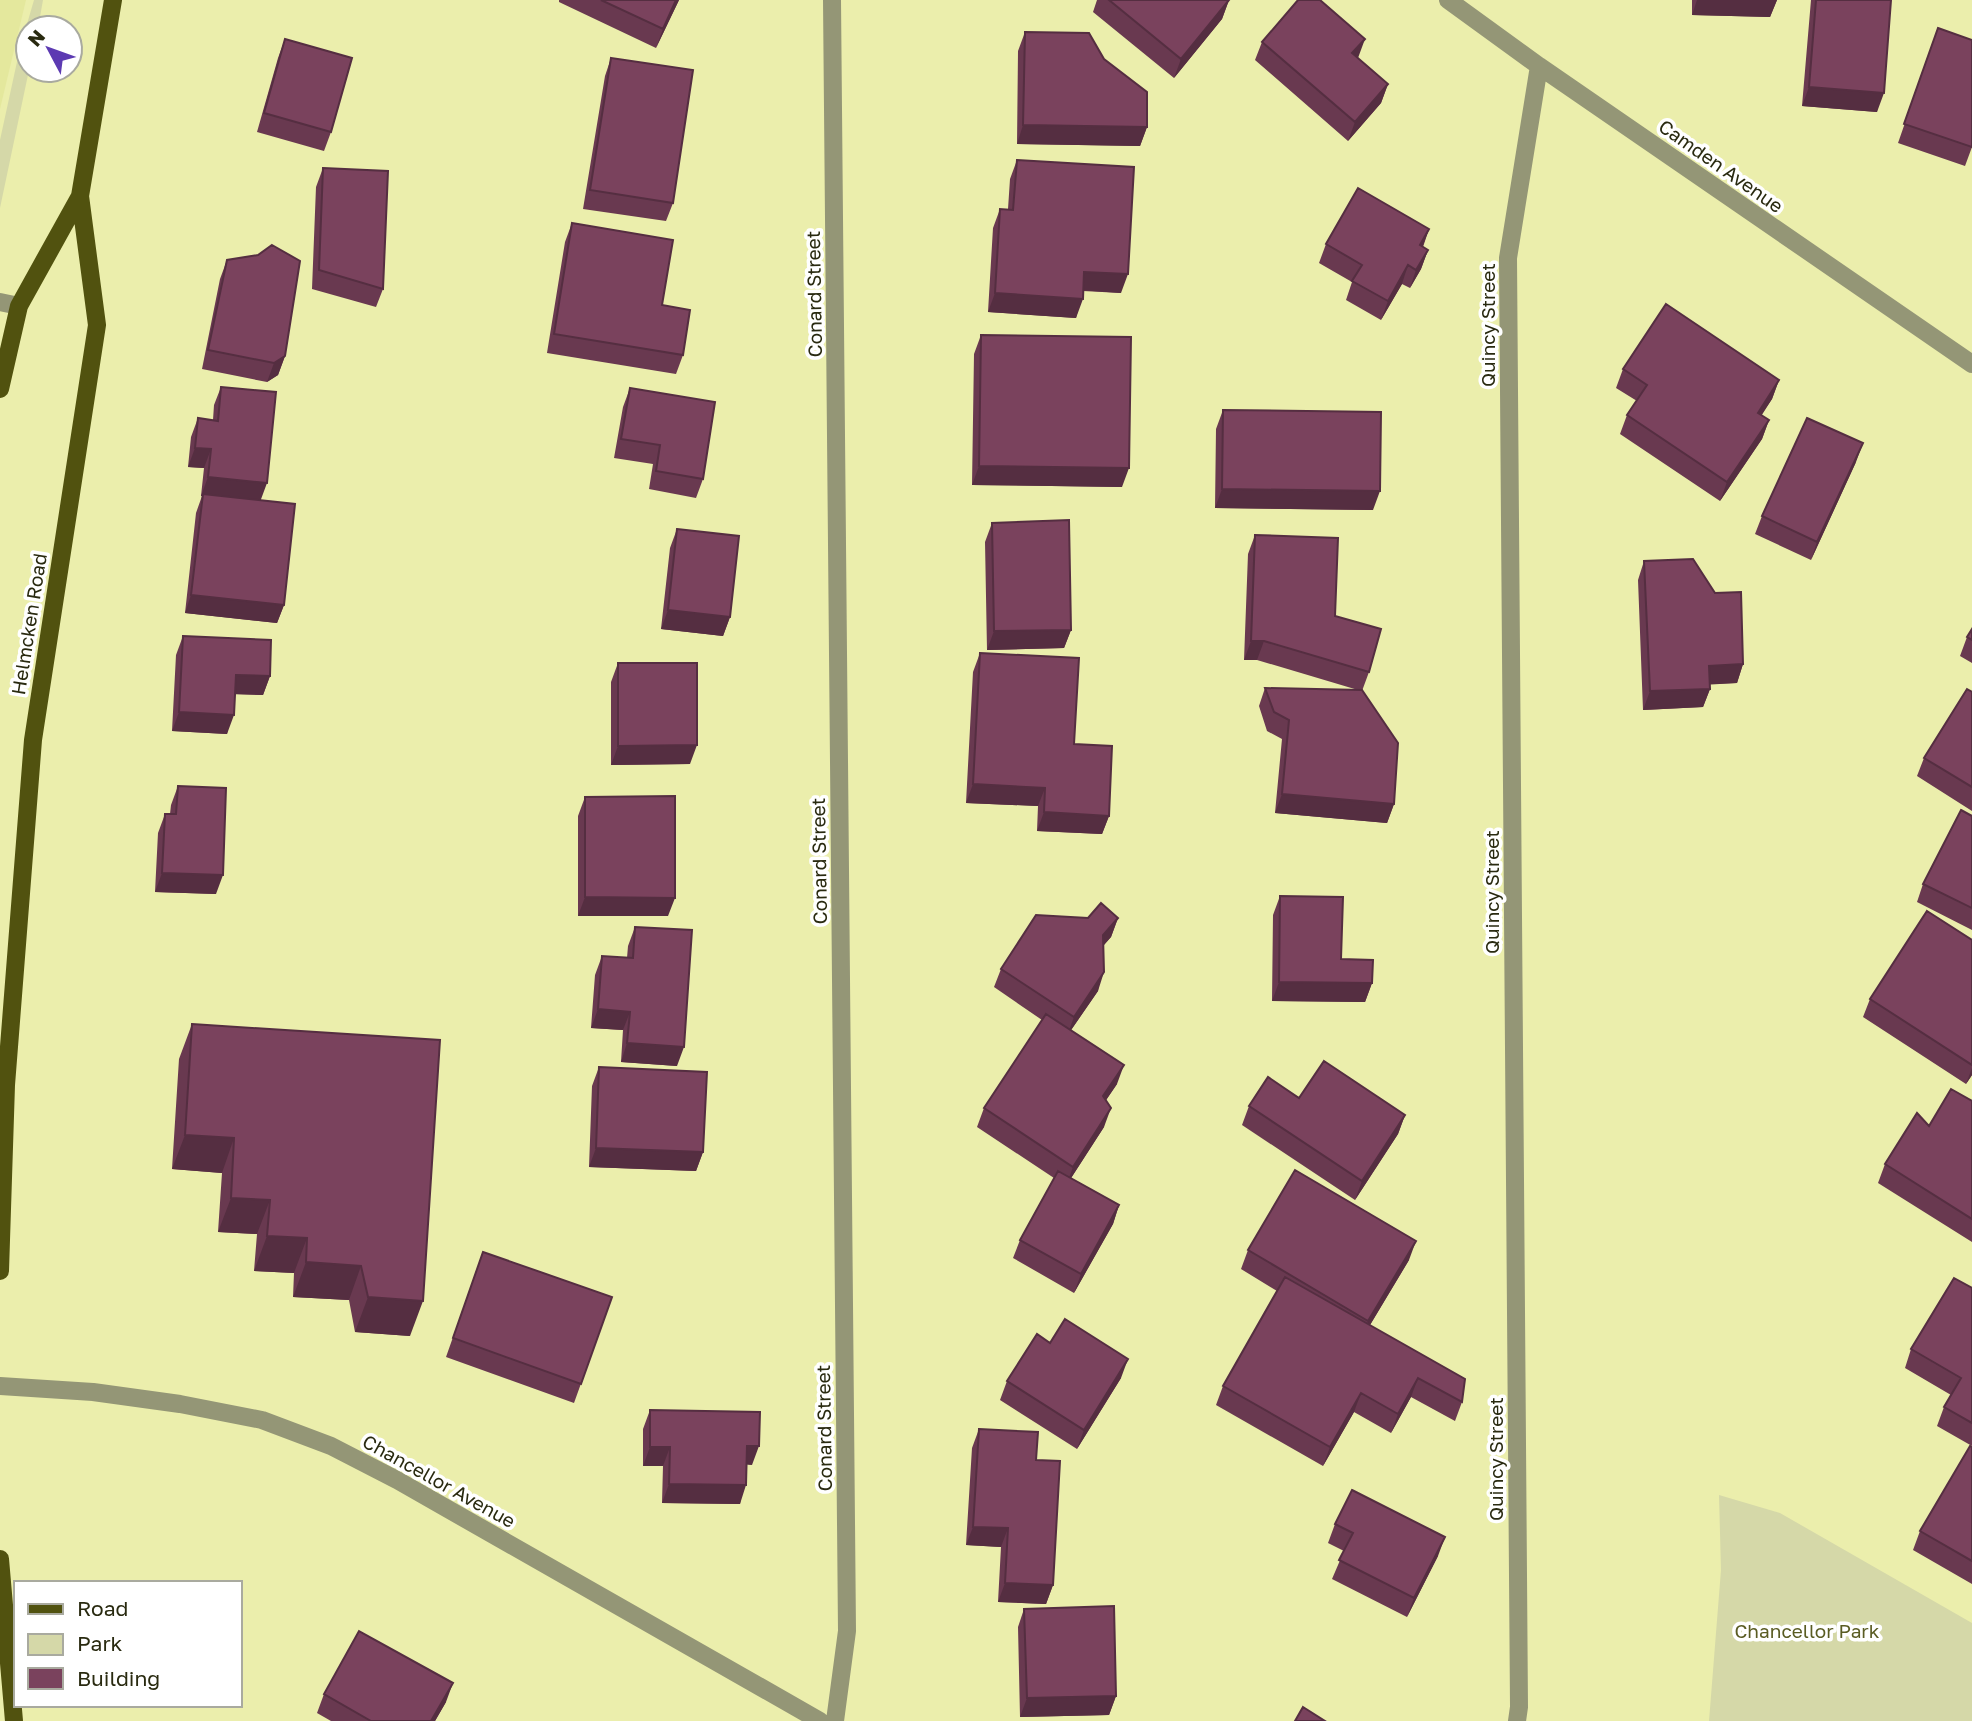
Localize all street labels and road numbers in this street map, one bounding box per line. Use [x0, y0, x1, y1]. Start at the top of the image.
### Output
street label: Camden Avenue [1655, 114, 1788, 217]
street label: Conard Street [801, 230, 826, 358]
street label: Quincy Street [1476, 263, 1499, 387]
street label: Helmcken Road [6, 551, 51, 696]
street label: Conard Street [806, 797, 831, 925]
street label: Quincy Street [1480, 830, 1503, 954]
street label: Conard Street [811, 1364, 836, 1492]
street label: Quincy Street [1484, 1397, 1507, 1521]
street label: Chancellor Avenue [359, 1429, 520, 1532]

